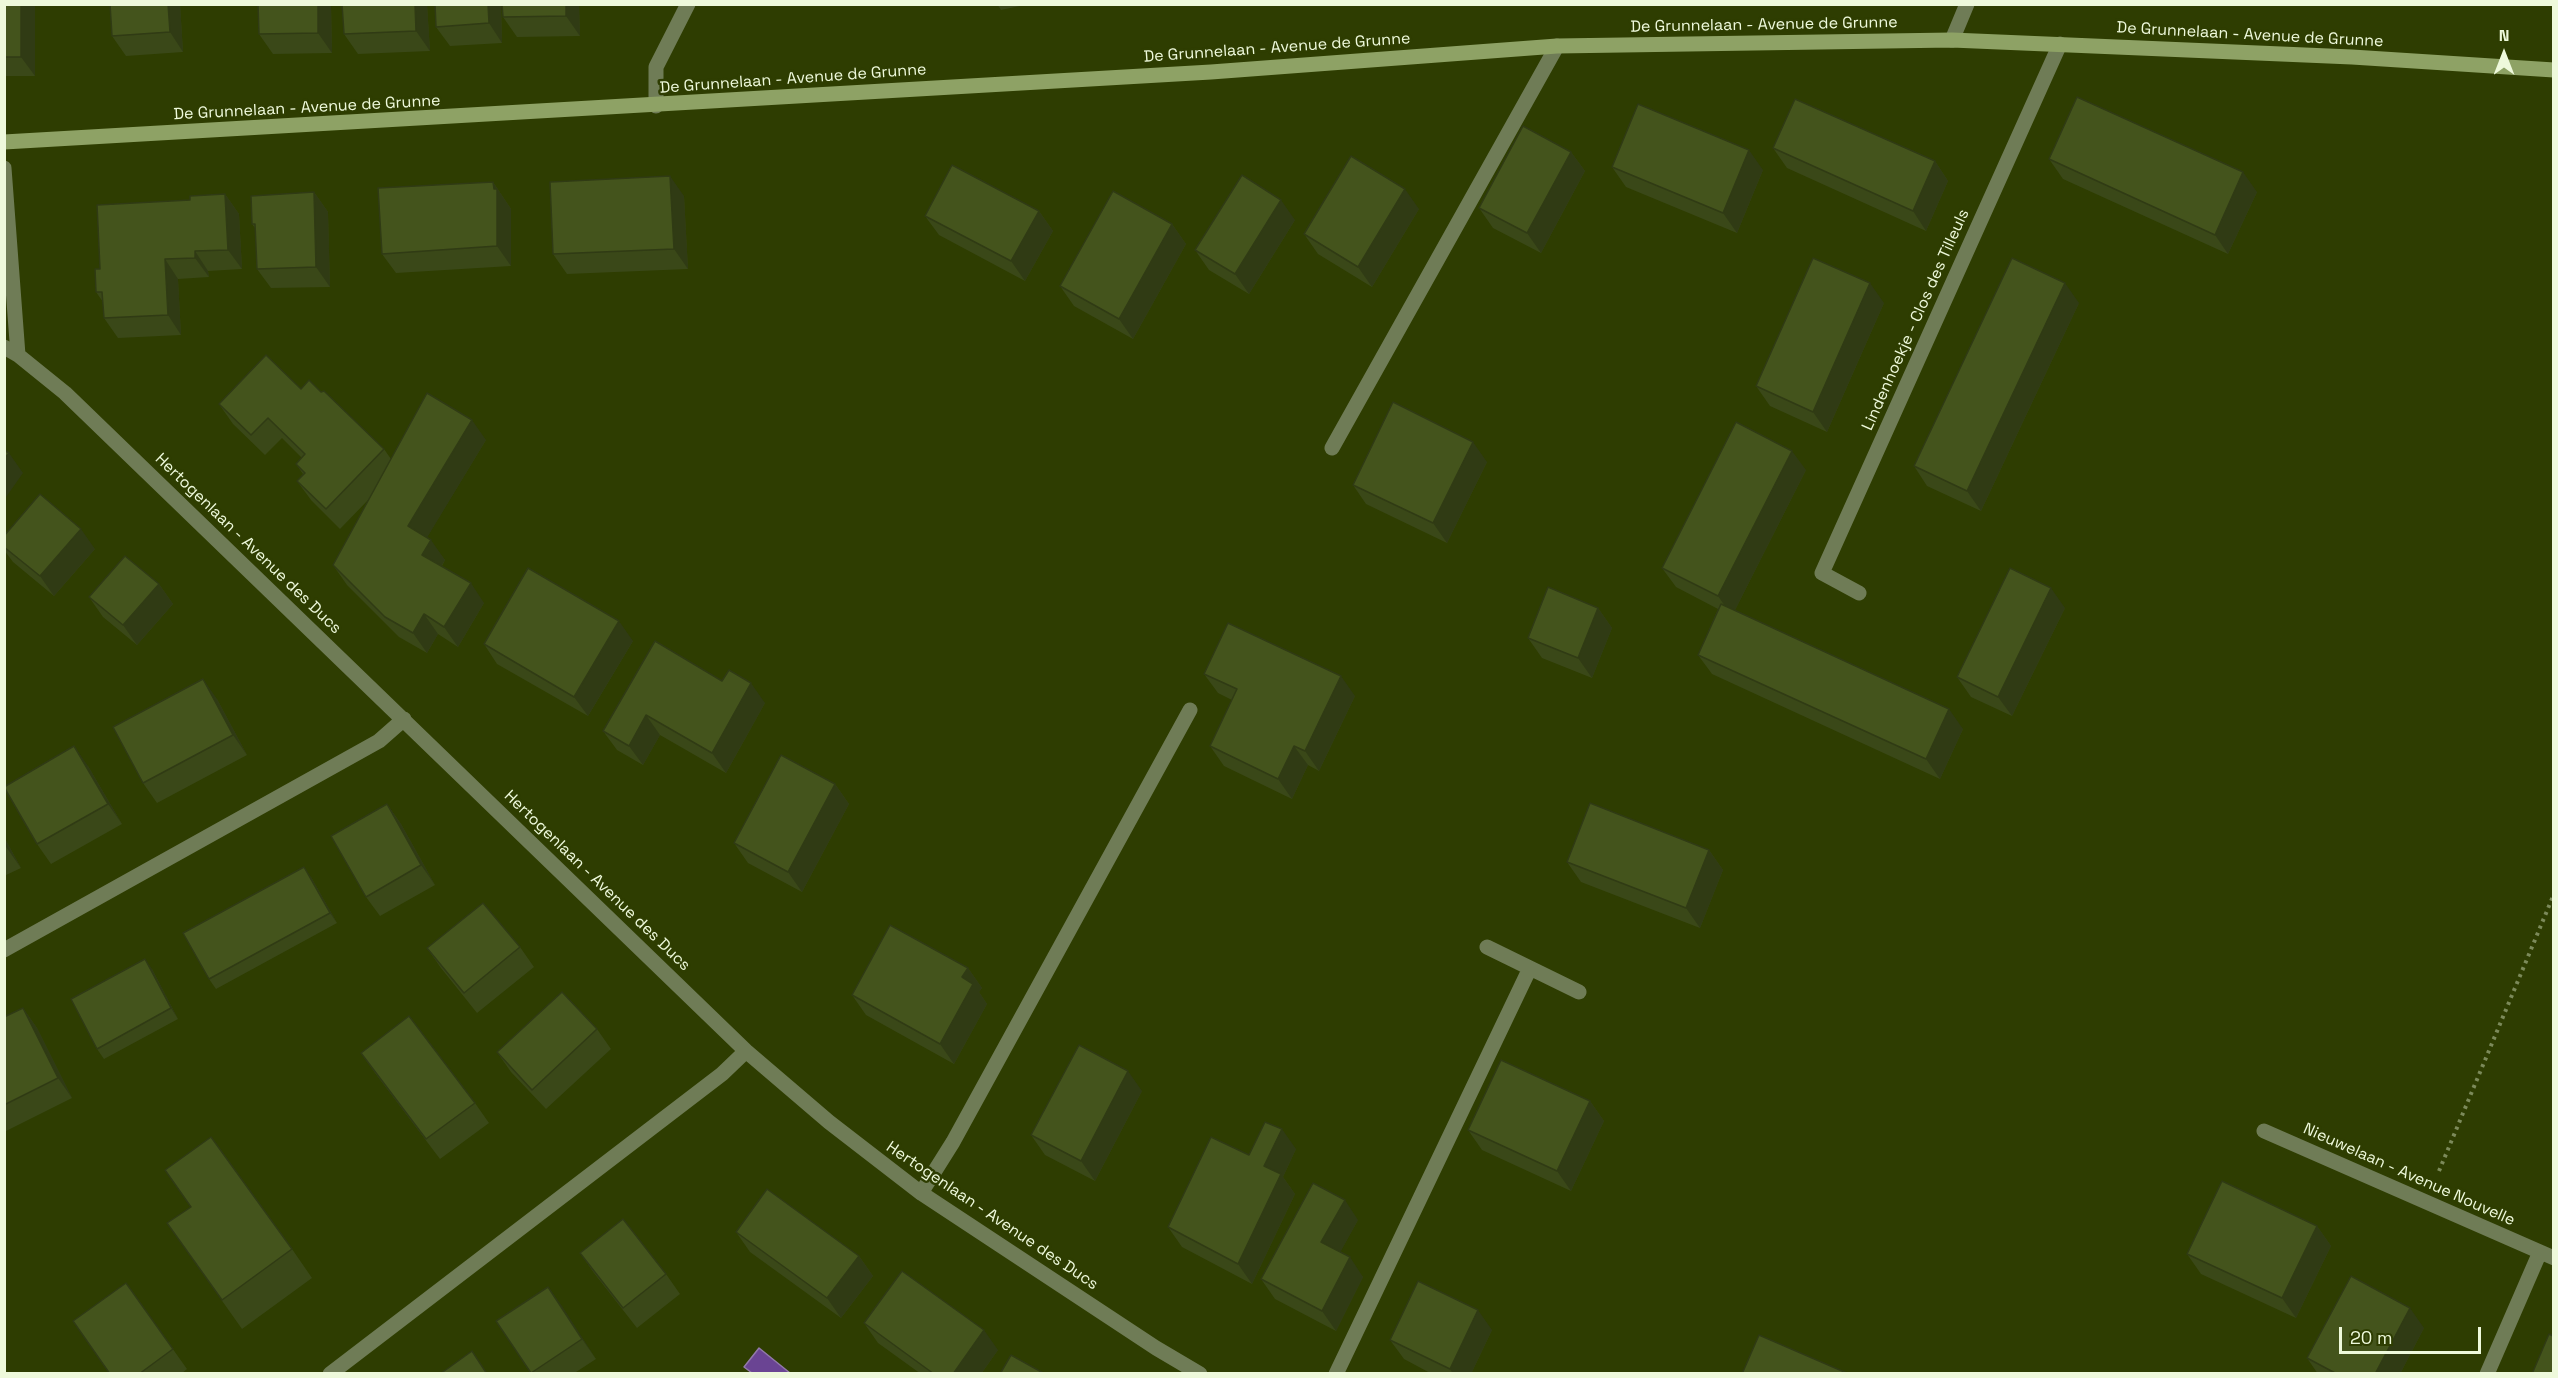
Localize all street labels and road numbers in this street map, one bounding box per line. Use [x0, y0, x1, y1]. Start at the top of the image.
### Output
street label: De Grunnelaan - Avenue de Grunne [1630, 13, 1898, 37]
street label: De Grunnelaan - Avenue de Grunne [2116, 18, 2384, 52]
street label: De Grunnelaan - Avenue de Grunne [1143, 29, 1411, 67]
street label: De Grunnelaan - Avenue de Grunne [659, 60, 927, 98]
street label: De Grunnelaan - Avenue de Grunne [173, 91, 441, 125]
street label: Lindenhoekje - Clos des Tilleuls [1858, 206, 1974, 434]
street label: Hertogenlaan - Avenue des Ducs [151, 450, 345, 638]
street label: Hertogenlaan - Avenue des Ducs [500, 787, 694, 975]
street label: Nieuwelaan - Avenue Nouvelle [2300, 1120, 2518, 1230]
street label: Hertogenlaan - Avenue des Ducs [882, 1138, 1102, 1294]

